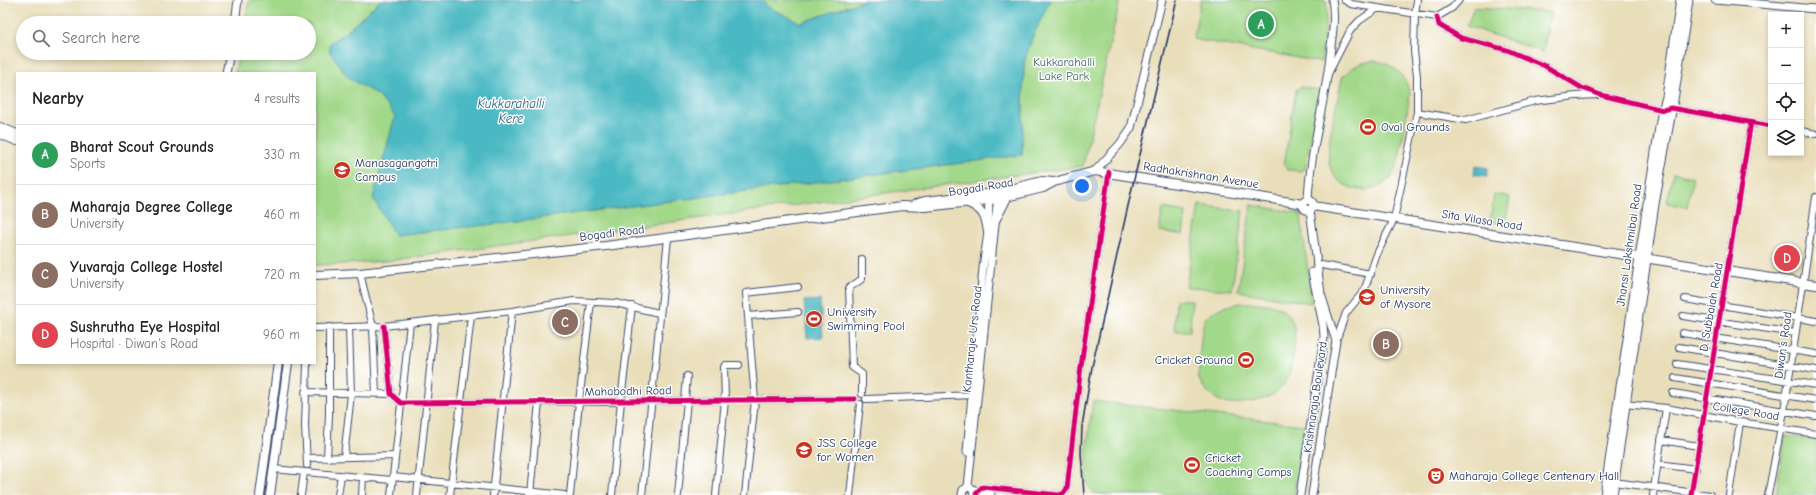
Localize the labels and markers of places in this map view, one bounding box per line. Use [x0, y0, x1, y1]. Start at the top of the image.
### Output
pin: A [1248, 9, 1274, 39]
sports icon: Oval Grounds [1358, 117, 1378, 137]
place label: Oval Grounds [1381, 120, 1450, 134]
place label: Manasagangotri Campus [355, 156, 438, 184]
school or university icon: Manasagangotri Campus [332, 160, 352, 180]
pin: D [1774, 243, 1800, 273]
place label: University of Mysore [1380, 283, 1431, 311]
school or university icon: University of Mysore [1357, 287, 1377, 307]
place label: University Swimming Pool [827, 305, 905, 333]
pin: C [552, 307, 578, 337]
sports icon: University Swimming Pool [804, 309, 824, 329]
pin: B [1373, 329, 1399, 359]
sports icon: Cricket Ground [1236, 350, 1256, 370]
place label: Cricket Ground [1155, 353, 1233, 367]
place label: JSS College for Women [816, 436, 877, 464]
school or university icon: JSS College for Women [794, 440, 814, 460]
place label: Cricket Coaching Camps [1205, 451, 1292, 479]
sports icon: Cricket Coaching Camps [1182, 455, 1202, 475]
theatre icon: Maharaja College Centenary Hall [1426, 466, 1446, 486]
place label: Maharaja College Centenary Hall [1449, 469, 1619, 483]

